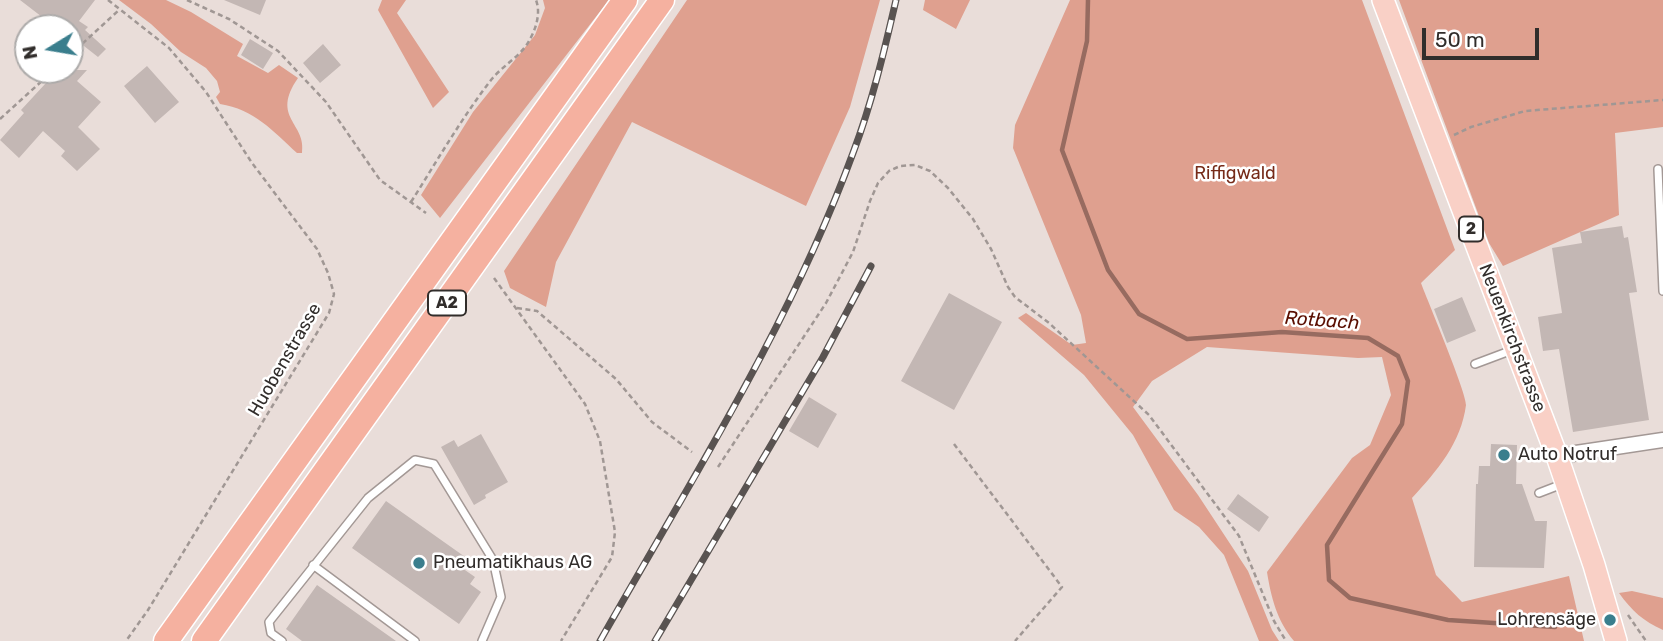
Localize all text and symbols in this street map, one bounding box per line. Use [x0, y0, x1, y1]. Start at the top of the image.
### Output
north arrow [14, 14, 84, 84]
scale bar [1425, 14, 1542, 58]
text: 50 m [1435, 27, 1485, 52]
text: N [17, 44, 42, 62]
park label: Riffigwald [1194, 163, 1276, 185]
road number: 2 [1459, 216, 1483, 242]
street label: Neuenkirchstrasse [1474, 261, 1550, 415]
road number: A2 [428, 290, 466, 316]
street label: Huobenstrasse [244, 300, 326, 420]
water label: Rotbach [1284, 307, 1360, 335]
place label: Auto Notruf [1518, 444, 1617, 466]
marker: Auto Notruf [1496, 447, 1512, 463]
place label: Pneumatikhaus AG [433, 552, 592, 574]
marker: Pneumatikhaus AG [411, 555, 427, 571]
place label: Lohrensäge [1497, 609, 1596, 631]
marker: Lohrensäge [1602, 612, 1618, 628]

